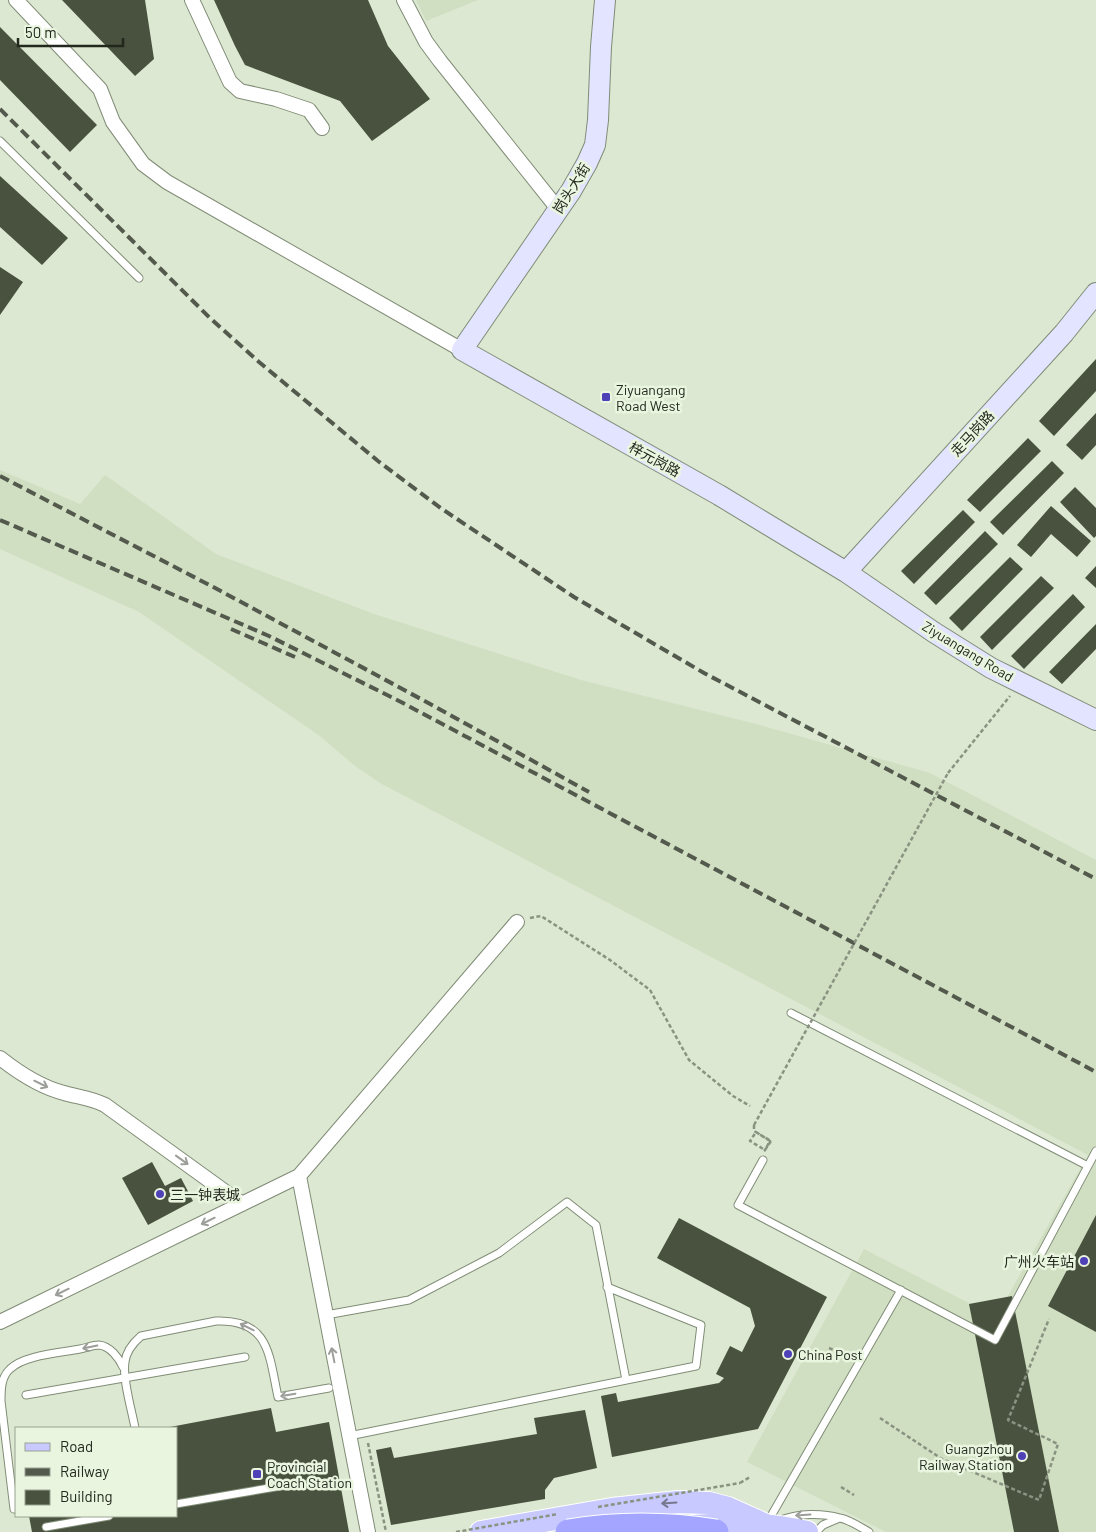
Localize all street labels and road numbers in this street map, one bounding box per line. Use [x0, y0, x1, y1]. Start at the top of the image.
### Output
street label: 岗头大街 [549, 160, 593, 216]
street label: 走马岗路 [947, 407, 997, 459]
street label: 梓元岗路 [626, 438, 684, 480]
street label: Ziyuangang Road [919, 617, 1017, 685]

